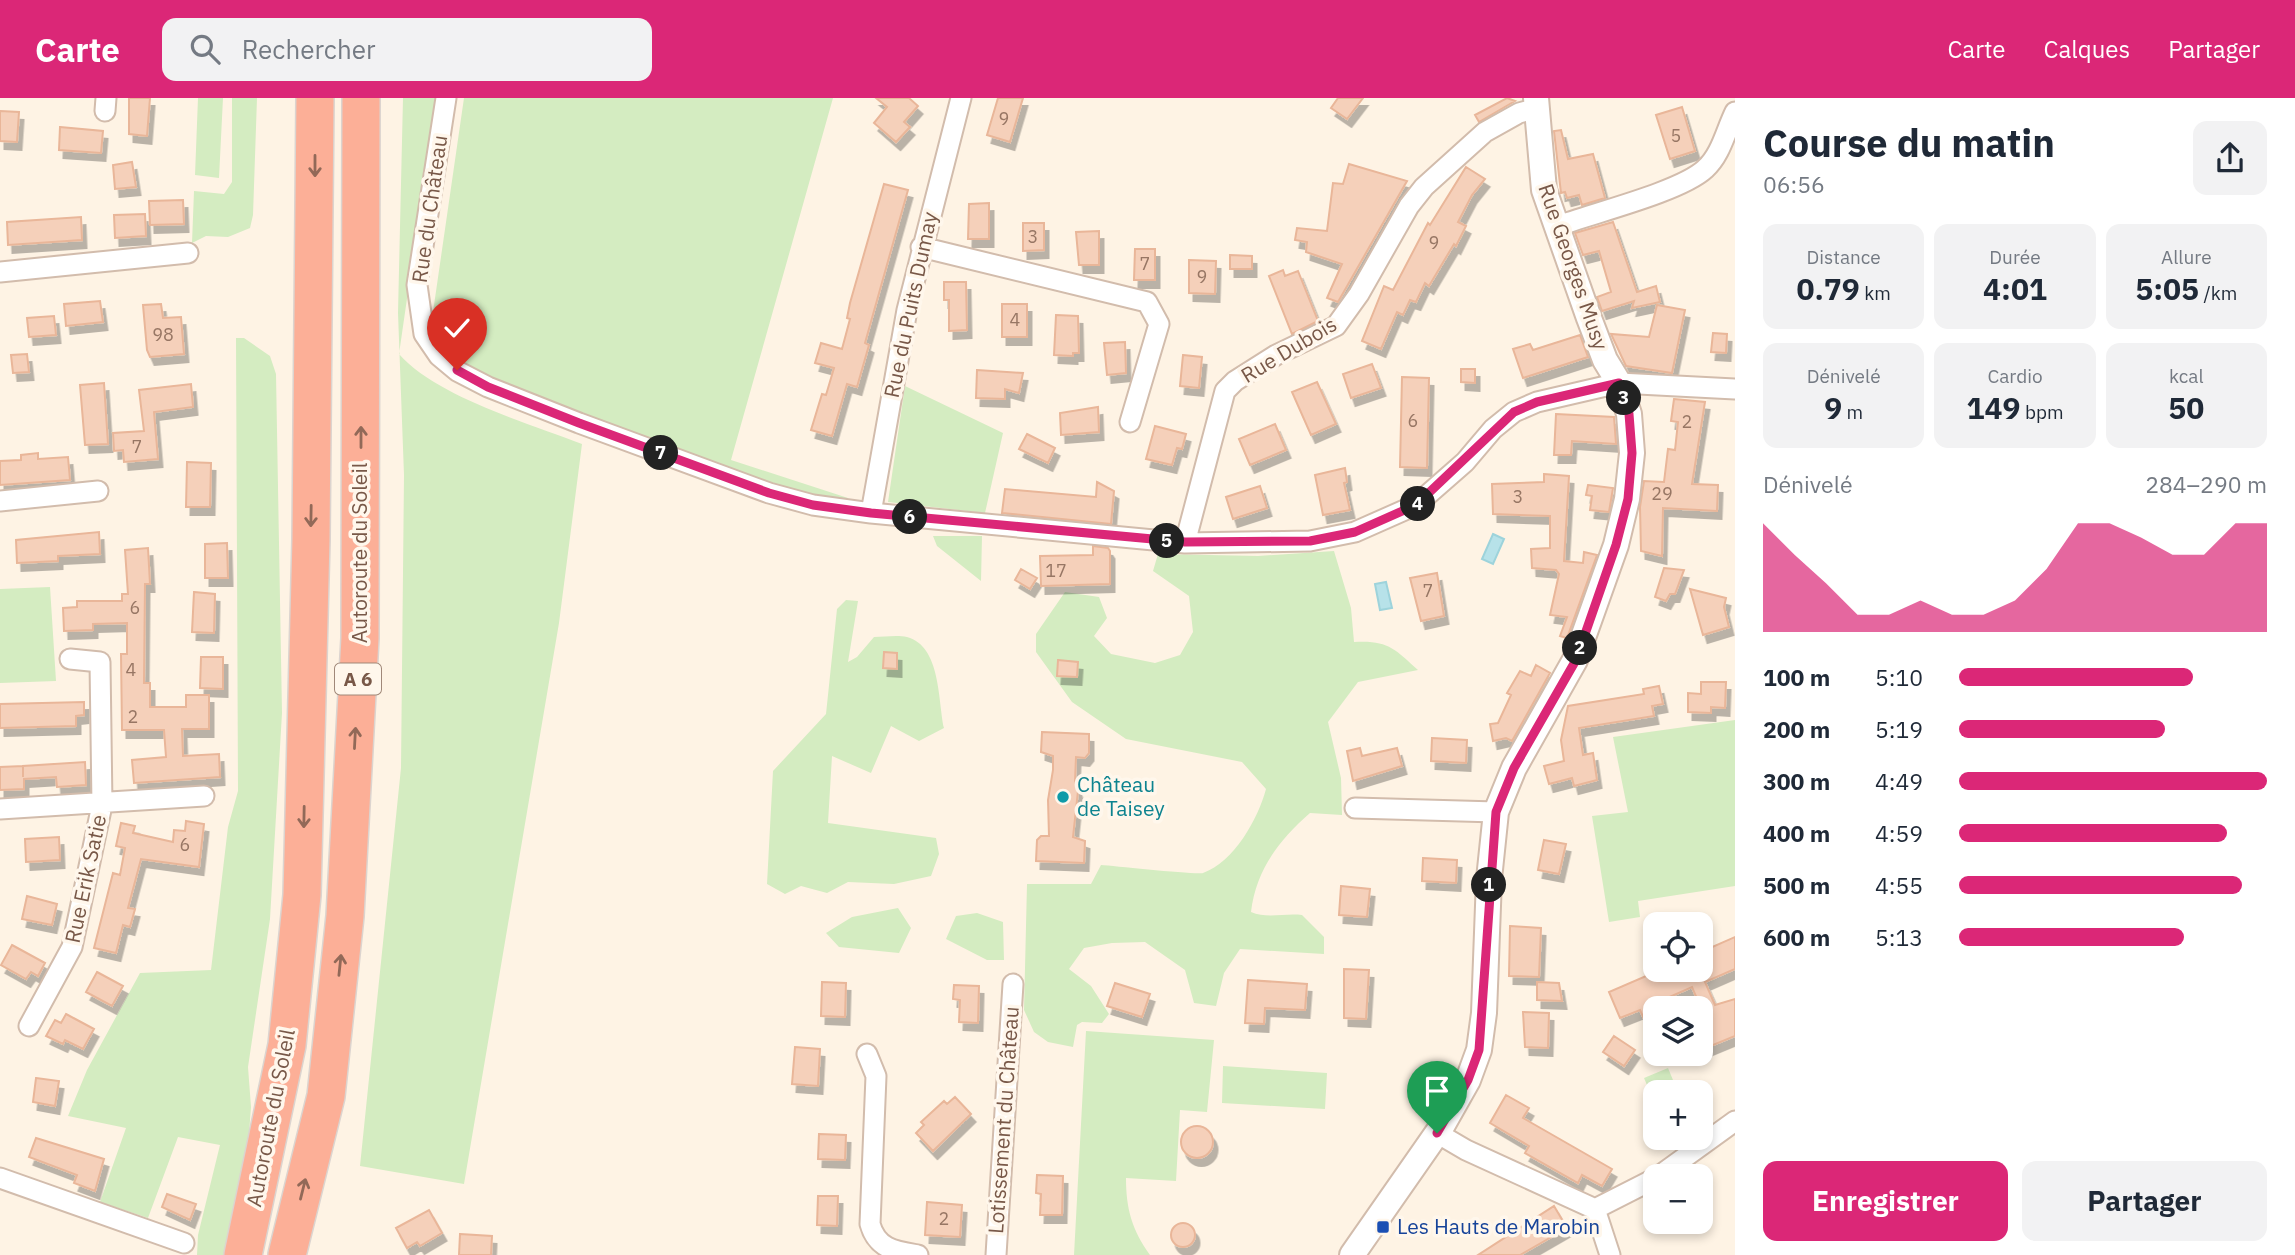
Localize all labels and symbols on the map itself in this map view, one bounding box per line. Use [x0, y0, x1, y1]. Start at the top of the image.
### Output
house number: 9 [999, 107, 1009, 130]
house number: 5 [1671, 124, 1681, 147]
street label: Rue du Château [405, 133, 453, 285]
one-way arrow [308, 154, 322, 177]
street label: Rue Georges Musy [1532, 180, 1616, 354]
street label: Rue du Puits Dumay [877, 209, 944, 400]
house number: 3 [1028, 225, 1038, 248]
house number: 9 [1429, 231, 1439, 254]
house number: 7 [1140, 252, 1150, 275]
house number: 9 [1197, 265, 1207, 288]
pin [427, 298, 487, 370]
house number: 4 [1010, 308, 1021, 331]
street label: Rue Dubois [1235, 310, 1342, 389]
house number: 98 [152, 323, 174, 346]
pin: 3 [1606, 380, 1642, 416]
house number: 6 [1408, 409, 1418, 432]
house number: 2 [1682, 410, 1692, 433]
one-way arrow [354, 425, 367, 448]
house number: 7 [132, 435, 142, 458]
pin: 7 [644, 436, 678, 470]
street label: Autoroute du Soleil [345, 462, 373, 643]
house number: 29 [1651, 482, 1673, 505]
house number: 3 [1513, 485, 1523, 508]
pin: 4 [1400, 486, 1436, 522]
pin: 6 [892, 500, 928, 534]
one-way arrow [304, 504, 318, 527]
pin: 5 [1150, 524, 1184, 558]
house number: 17 [1045, 559, 1067, 582]
house number: 7 [1423, 579, 1433, 602]
house number: 6 [130, 596, 140, 619]
pin: 2 [1562, 630, 1598, 666]
house number: 4 [126, 658, 137, 681]
road number: A 6 [335, 664, 381, 694]
house number: 2 [128, 705, 138, 728]
one-way arrow [348, 726, 361, 749]
place label: Château de Taisey [1077, 770, 1165, 822]
marker: Château de Taisey [1055, 789, 1071, 805]
one-way arrow [297, 805, 310, 828]
street label: Rue Erik Satie [58, 812, 112, 946]
house number: 6 [180, 833, 190, 856]
pin: 1 [1472, 868, 1506, 902]
one-way arrow [334, 954, 347, 976]
street label: Lotissement du Château [981, 1005, 1025, 1235]
street label: Autoroute du Soleil [239, 1026, 301, 1209]
pin [1407, 1061, 1467, 1133]
one-way arrow [297, 1178, 310, 1201]
house number: 2 [939, 1207, 949, 1230]
place label: Les Hauts de Marobin [1397, 1212, 1600, 1240]
marker: Les Hauts de Marobin [1375, 1219, 1391, 1235]

